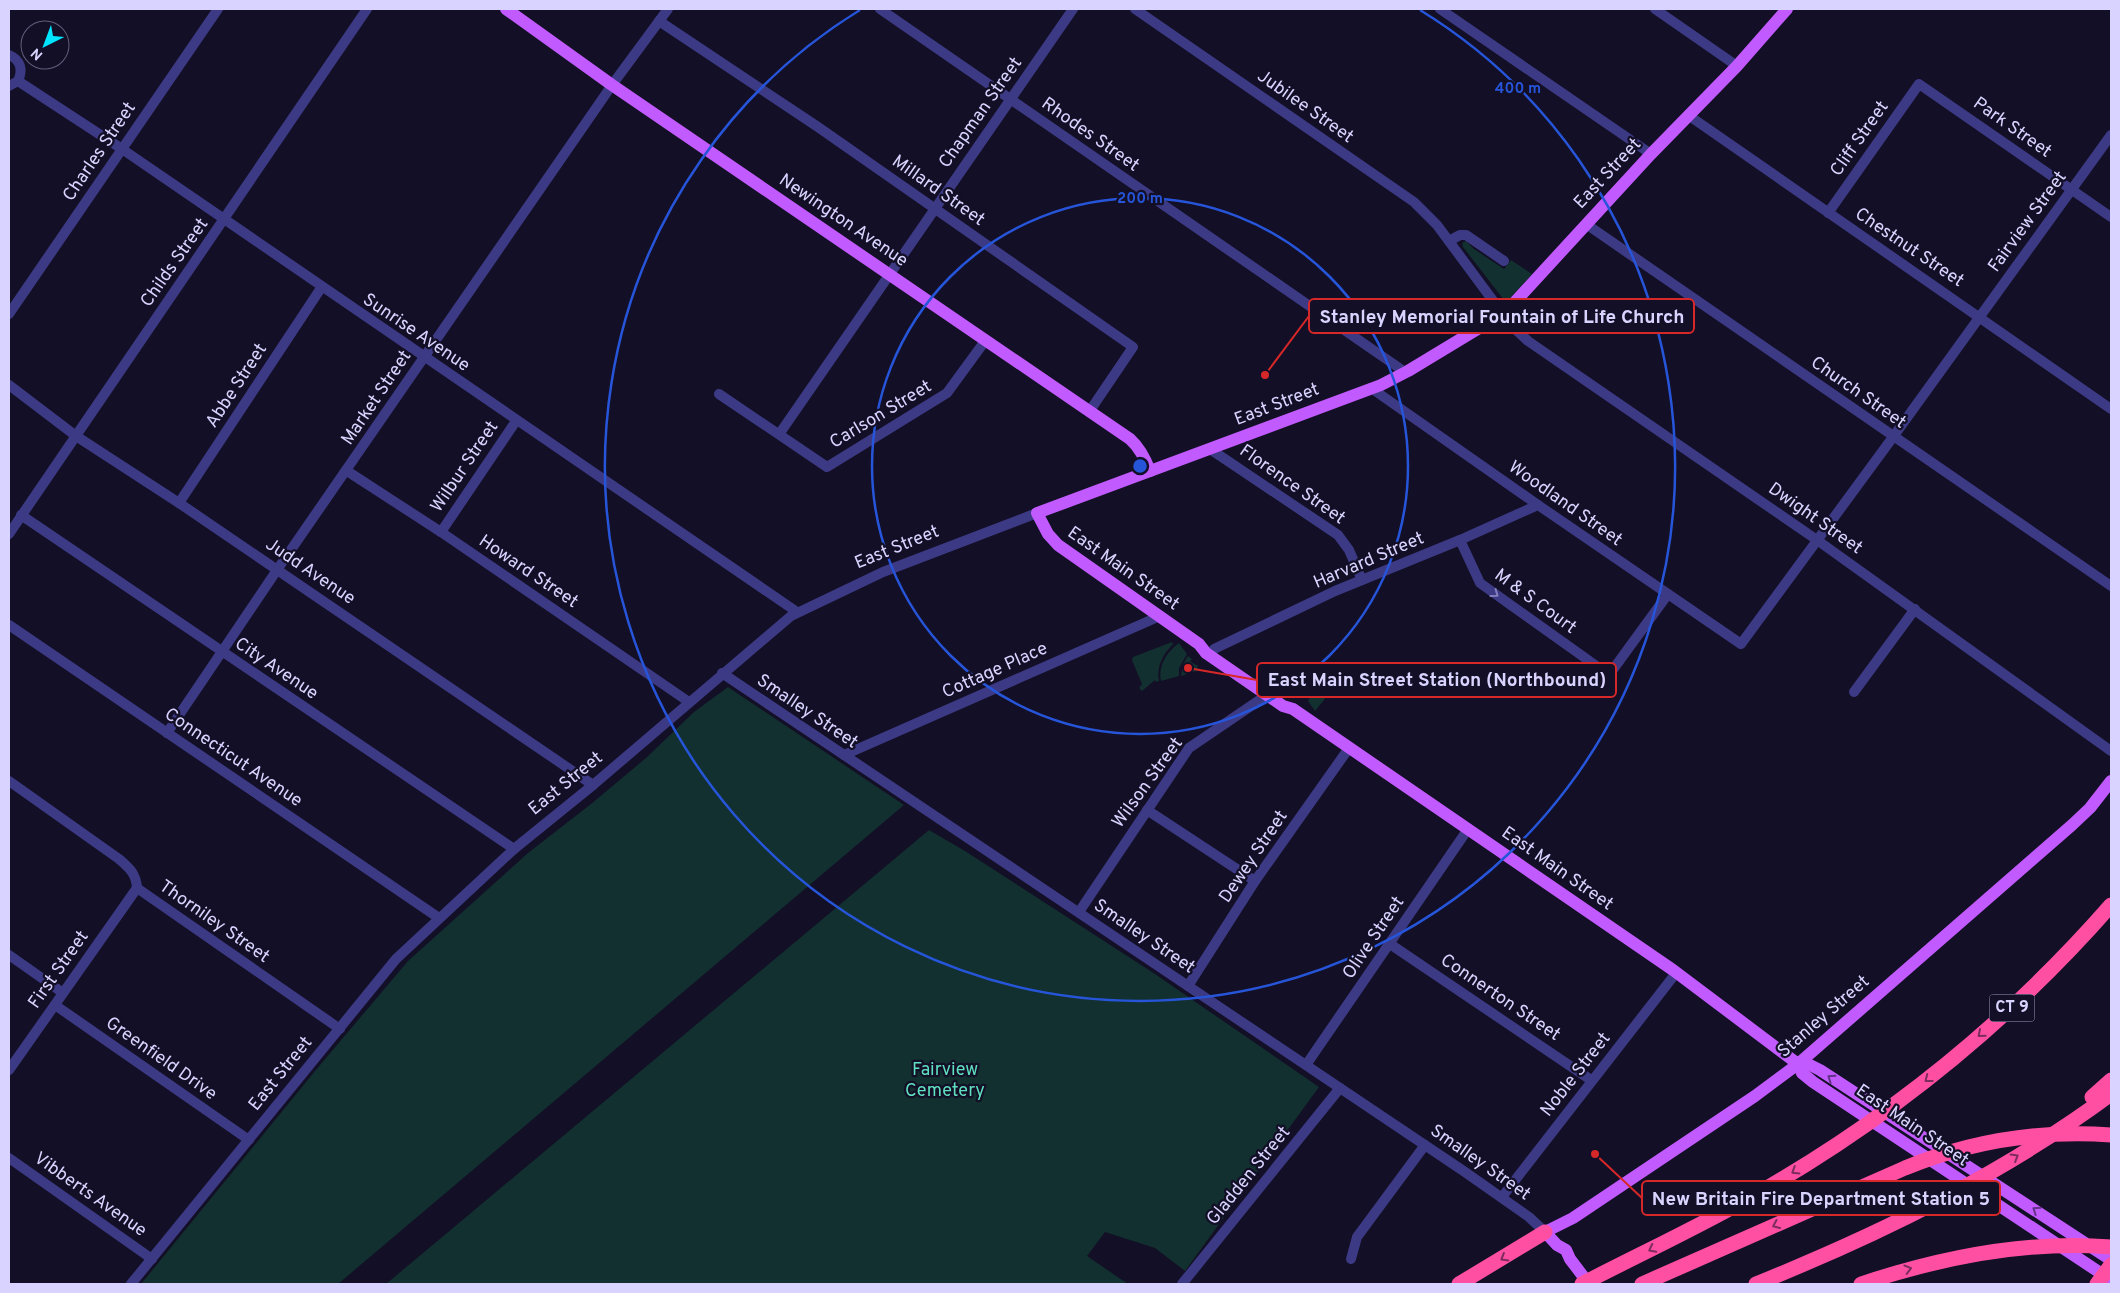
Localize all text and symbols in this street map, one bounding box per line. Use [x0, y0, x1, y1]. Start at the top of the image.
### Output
north arrow [20, 20, 70, 70]
text: N [28, 44, 47, 63]
street label: Chapman Street [934, 53, 1028, 173]
street label: Jubilee Street [1252, 65, 1358, 149]
text: 400 m [1495, 80, 1541, 99]
street label: Park Street [1968, 92, 2056, 164]
street label: Rhodes Street [1036, 93, 1144, 177]
street label: Cliff Street [1826, 97, 1894, 181]
street label: Charles Street [58, 98, 142, 206]
street label: East Street [1569, 134, 1647, 214]
street label: Millard Street [887, 150, 989, 232]
street label: Fairview Street [1983, 167, 2073, 277]
street label: Newington Avenue [774, 169, 912, 273]
text: 200 m [1117, 190, 1163, 209]
street label: Chestnut Street [1850, 203, 1968, 293]
street label: Childs Street [136, 214, 214, 312]
street label: Sunrise Avenue [358, 289, 474, 377]
callout: Stanley Memorial Fountain of Life Church [1309, 299, 1694, 333]
text: Stanley Memorial Fountain of Life Church [1319, 306, 1685, 330]
street label: Abbe Street [201, 339, 273, 433]
street label: Market Street [337, 346, 417, 450]
street label: Church Street [1806, 352, 1910, 434]
street label: Carlson Street [826, 375, 936, 455]
street label: East Street [1231, 378, 1323, 432]
street label: Wilbur Street [426, 417, 504, 517]
street label: Florence Street [1235, 440, 1349, 530]
street label: Woodland Street [1503, 456, 1627, 552]
centre of rings [1131, 457, 1149, 475]
street label: Dwight Street [1763, 478, 1867, 560]
street label: East Street [851, 521, 943, 575]
street label: East Main Street [1063, 522, 1183, 616]
street label: Harvard Street [1310, 527, 1428, 595]
street label: Howard Street [474, 530, 582, 614]
street label: Judd Avenue [261, 533, 359, 611]
street label: M & S Court [1489, 564, 1581, 640]
one-way arrow [1489, 588, 1499, 597]
street label: City Avenue [230, 633, 322, 705]
street label: Cottage Place [939, 637, 1051, 705]
callout: East Main Street Station (Northbound) [1257, 663, 1616, 697]
text: East Main Street Station (Northbound) [1268, 669, 1606, 693]
street label: Smalley Street [752, 670, 862, 754]
street label: Connecticut Avenue [160, 703, 306, 813]
street label: Wilson Street [1107, 733, 1189, 833]
street label: East Street [524, 747, 608, 821]
street label: Dewey Street [1215, 806, 1293, 908]
street label: East Main Street [1497, 822, 1617, 916]
street label: Thorniley Street [154, 875, 274, 969]
street label: Olive Street [1338, 892, 1410, 984]
street label: Smalley Street [1089, 895, 1199, 979]
street label: First Street [24, 926, 94, 1014]
street label: Connerton Street [1435, 949, 1565, 1047]
street label: Stanley Street [1773, 971, 1875, 1063]
road number: CT 9 [1990, 994, 2034, 1021]
street label: Greenfield Drive [101, 1012, 221, 1106]
street label: Noble Street [1536, 1028, 1616, 1122]
one-way arrow [1978, 1029, 1987, 1038]
street label: East Street [244, 1032, 318, 1116]
park label: Fairview Cemetery [905, 1059, 985, 1103]
one-way arrow [1925, 1073, 1934, 1081]
one-way arrow [1828, 1075, 1837, 1084]
street label: East Main Street [1851, 1080, 1973, 1172]
street label: Smalley Street [1425, 1120, 1535, 1206]
street label: Gladden Street [1202, 1122, 1296, 1230]
street label: Vibberts Avenue [29, 1148, 151, 1242]
one-way arrow [2010, 1153, 2019, 1163]
one-way arrow [1791, 1165, 1800, 1175]
callout: New Britain Fire Department Station 5 [1642, 1181, 2000, 1215]
text: New Britain Fire Department Station 5 [1652, 1188, 1990, 1212]
one-way arrow [2032, 1207, 2041, 1216]
one-way arrow [1772, 1219, 1781, 1230]
one-way arrow [1648, 1243, 1657, 1253]
one-way arrow [1500, 1252, 1509, 1262]
one-way arrow [1903, 1265, 1911, 1275]

